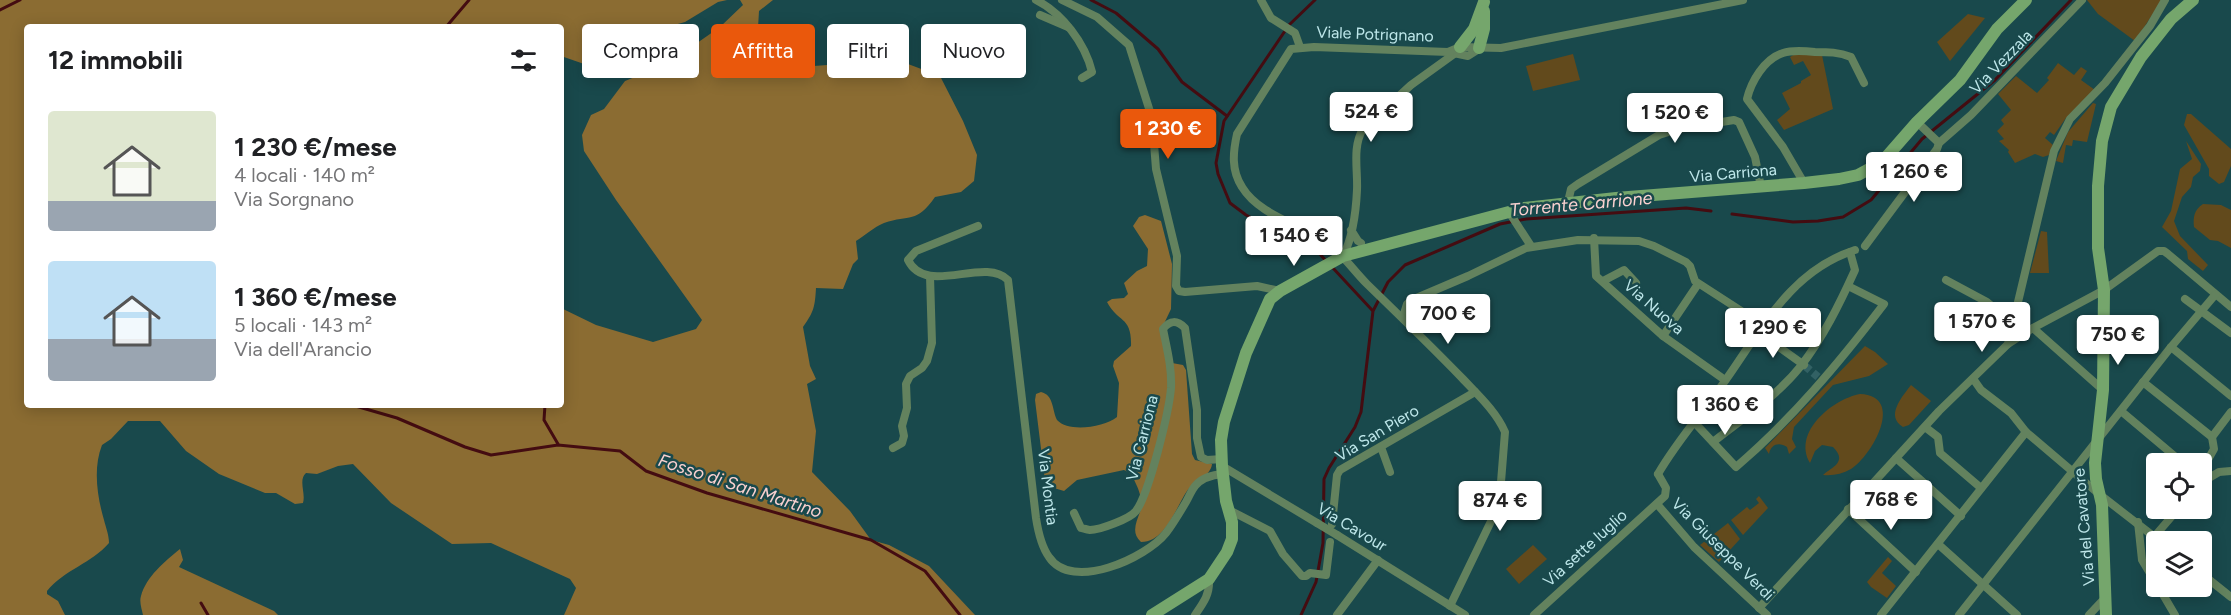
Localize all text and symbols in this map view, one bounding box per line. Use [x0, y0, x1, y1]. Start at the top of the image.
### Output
street label: Viale Potrignano [1316, 22, 1434, 46]
chip: Compra [582, 24, 699, 78]
chip: Affitta [711, 24, 815, 78]
chip: Filtri [827, 24, 909, 78]
chip: Nuovo [921, 24, 1026, 78]
street label: Via Vezzala [1966, 26, 2036, 98]
text: 12 immobili [48, 44, 183, 76]
icon: filters [507, 44, 540, 77]
pin: 524 € [1329, 92, 1413, 143]
pin: 1 520 € [1620, 93, 1730, 144]
text: 524 € [1344, 99, 1398, 123]
text: 1 520 € [1641, 100, 1709, 124]
pin: 1 230 € [1113, 109, 1223, 160]
text: 1 230 € [1134, 116, 1202, 140]
text: 1 230 €/mese [234, 131, 397, 163]
icon: home [96, 135, 168, 207]
pin: 1 260 € [1859, 152, 1969, 203]
text: 1 260 € [1880, 159, 1948, 183]
street label: Via Carriona [1689, 160, 1777, 186]
text: 4 locali · 140 m² [234, 163, 375, 187]
text: Via Sorgnano [234, 187, 354, 211]
water label: Torrente Carrione [1509, 187, 1653, 221]
pin: 1 540 € [1239, 216, 1349, 267]
text: 1 540 € [1259, 223, 1329, 247]
street label: Via Nuova [1620, 276, 1688, 338]
text: 1 360 €/mese [234, 281, 397, 313]
icon: home [96, 285, 168, 357]
pin: 700 € [1406, 294, 1490, 345]
text: 700 € [1420, 301, 1476, 325]
pin: 1 570 € [1927, 302, 2037, 353]
pin: 1 290 € [1718, 308, 1828, 359]
text: 1 570 € [1948, 309, 2016, 333]
text: 5 locali · 143 m² [234, 313, 372, 337]
text: 1 290 € [1739, 315, 1807, 339]
pin: 750 € [2076, 315, 2160, 366]
text: 750 € [2091, 322, 2145, 346]
text: Via dell'Arancio [234, 337, 372, 361]
pin: 1 360 € [1670, 385, 1780, 436]
text: 1 360 € [1691, 392, 1759, 416]
street label: Via Carriona [1122, 393, 1162, 483]
street label: Via San Piero [1332, 401, 1422, 465]
street label: Via Montia [1034, 448, 1062, 526]
water label: Fosso di San Martino [655, 449, 825, 523]
map controls [2146, 453, 2212, 597]
button: locate [2146, 453, 2212, 519]
street label: Via del Cavatore [2069, 467, 2099, 587]
pin: 768 € [1849, 480, 1933, 531]
pin: 874 € [1458, 481, 1542, 532]
text: 768 € [1864, 487, 1918, 511]
text: 874 € [1473, 488, 1527, 512]
street label: Via Giuseppe Verdi [1668, 494, 1778, 604]
street label: Via Cavour [1314, 499, 1391, 556]
street label: Via sette luglio [1539, 505, 1631, 591]
button: layers [2146, 531, 2212, 597]

